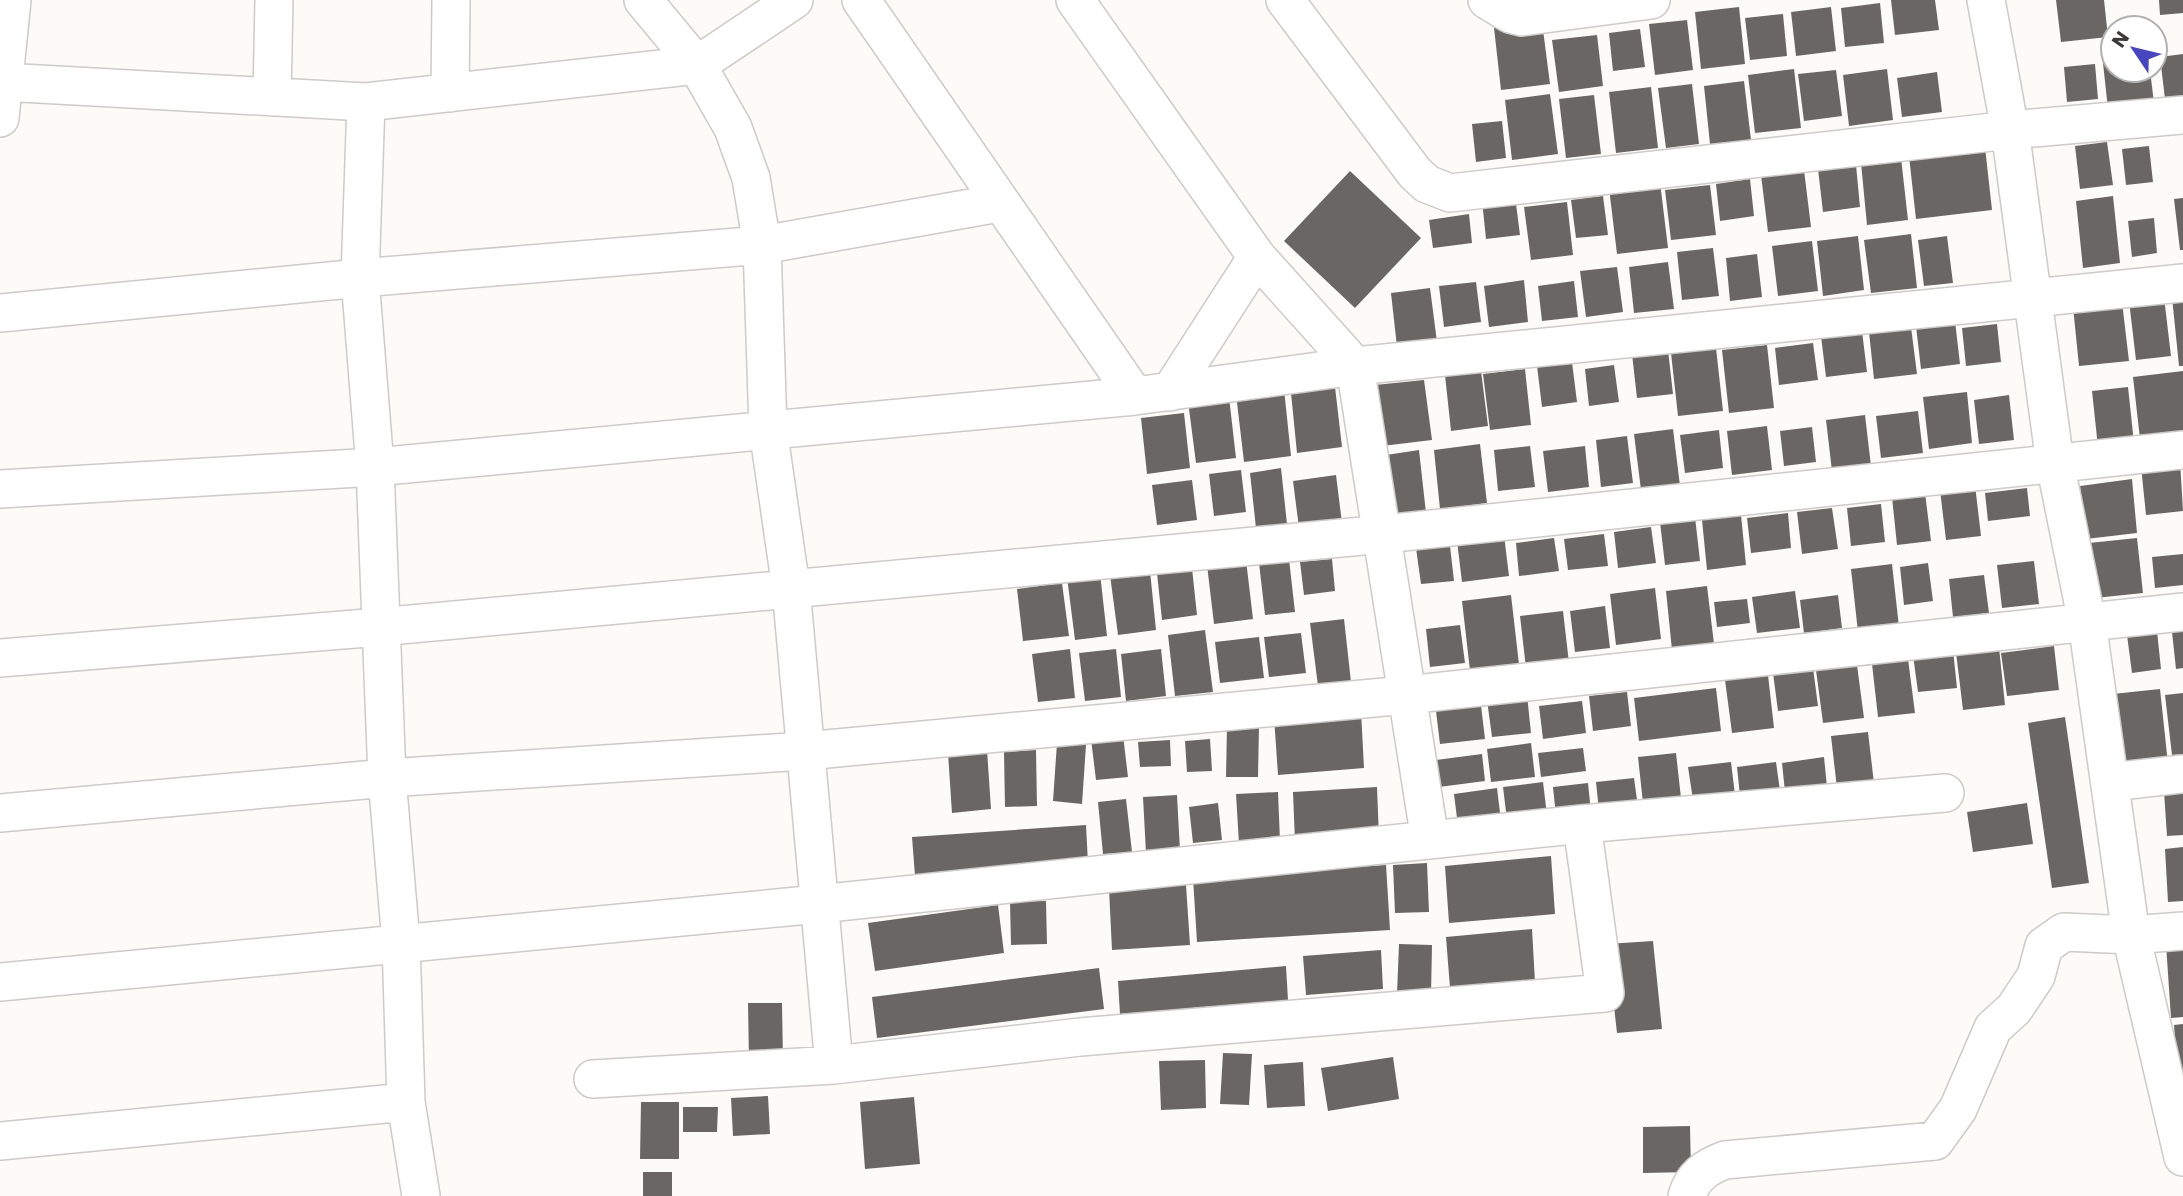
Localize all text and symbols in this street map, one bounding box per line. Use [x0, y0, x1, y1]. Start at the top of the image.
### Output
north arrow [2099, 14, 2169, 84]
text: N [2105, 26, 2136, 53]

